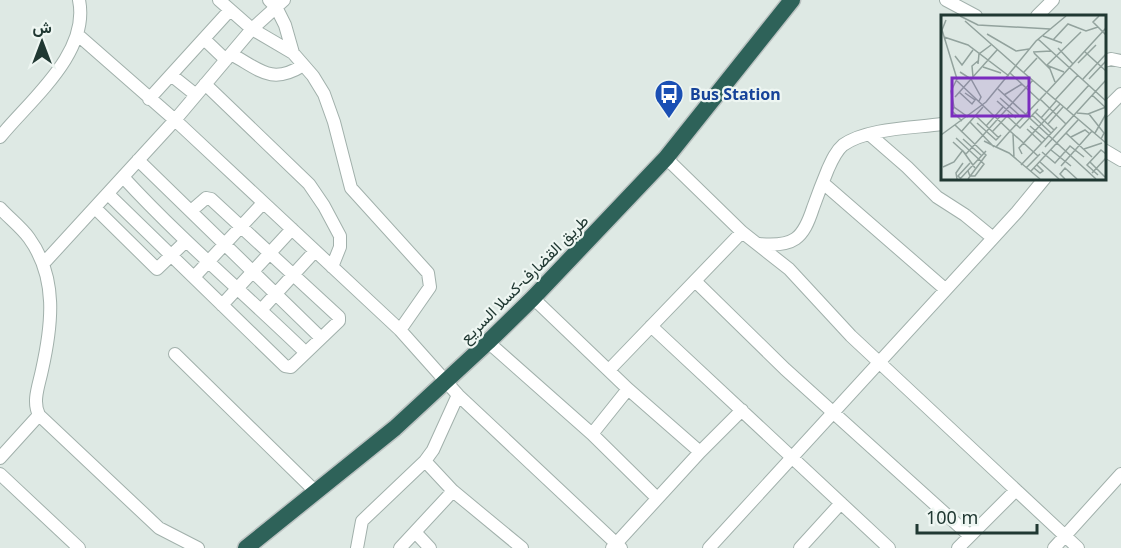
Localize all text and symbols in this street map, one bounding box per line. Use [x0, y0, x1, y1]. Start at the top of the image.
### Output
north arrow [12, 12, 72, 72]
inset map [941, 15, 1106, 180]
text: ش [32, 16, 52, 38]
bus stop icon: Bus Station [653, 78, 685, 120]
place label: Bus Station [690, 83, 781, 105]
street label: طريق القضارف-كسلا السريع [455, 210, 594, 349]
scale bar [917, 497, 1037, 535]
text: 100 m [926, 505, 978, 529]

